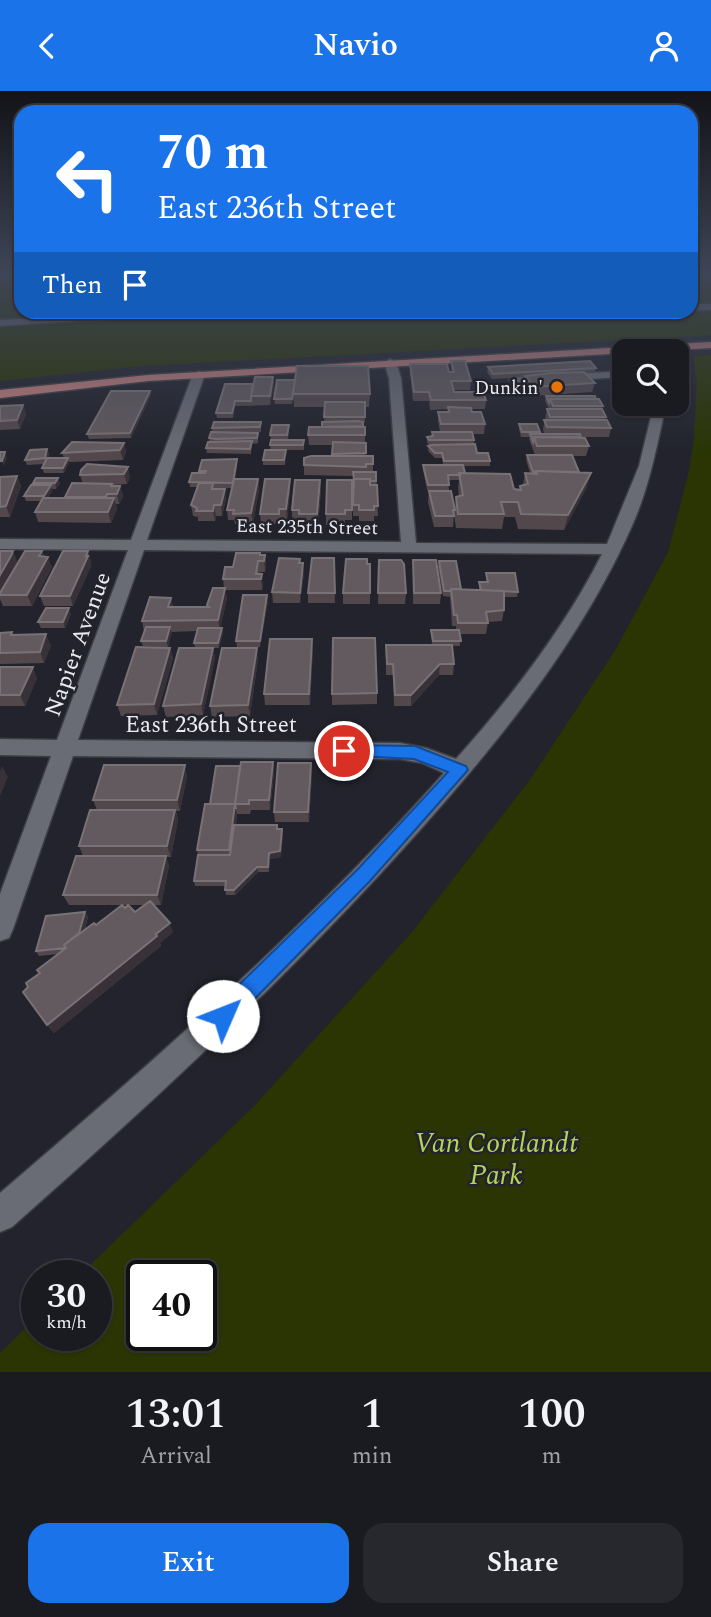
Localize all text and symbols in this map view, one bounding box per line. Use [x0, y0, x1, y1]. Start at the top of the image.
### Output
text: Navio [313, 21, 398, 70]
icon: back [28, 27, 66, 65]
icon: person [645, 27, 683, 65]
text: 70 m [157, 116, 268, 191]
icon: left [42, 133, 133, 224]
text: East 236th Street [157, 184, 396, 233]
text: Then [42, 265, 102, 305]
icon: arrive [116, 266, 154, 304]
map controls [612, 339, 689, 416]
button: search [612, 339, 689, 416]
place label: Dunkin' [475, 374, 543, 403]
marker: Dunkin' [549, 379, 565, 395]
street label: East 235th Street [236, 512, 379, 543]
street label: Napier Avenue [36, 567, 121, 722]
street label: East 236th Street [125, 708, 297, 743]
pin [314, 721, 374, 781]
icon: arrive [325, 732, 363, 770]
position arrow [186, 979, 260, 1053]
park label: Van Cortlandt Park [414, 1122, 579, 1197]
speed limit sign: 40 [126, 1260, 217, 1351]
text: 30 [47, 1270, 86, 1323]
text: km/h [46, 1309, 87, 1336]
text: 13:01 [126, 1383, 227, 1446]
text: 1 [361, 1383, 383, 1446]
text: 100 [518, 1383, 585, 1446]
text: Arrival [140, 1439, 212, 1474]
text: min [352, 1439, 392, 1474]
text: m [542, 1439, 562, 1474]
button: Exit [28, 1523, 349, 1603]
button: Share [363, 1523, 683, 1603]

